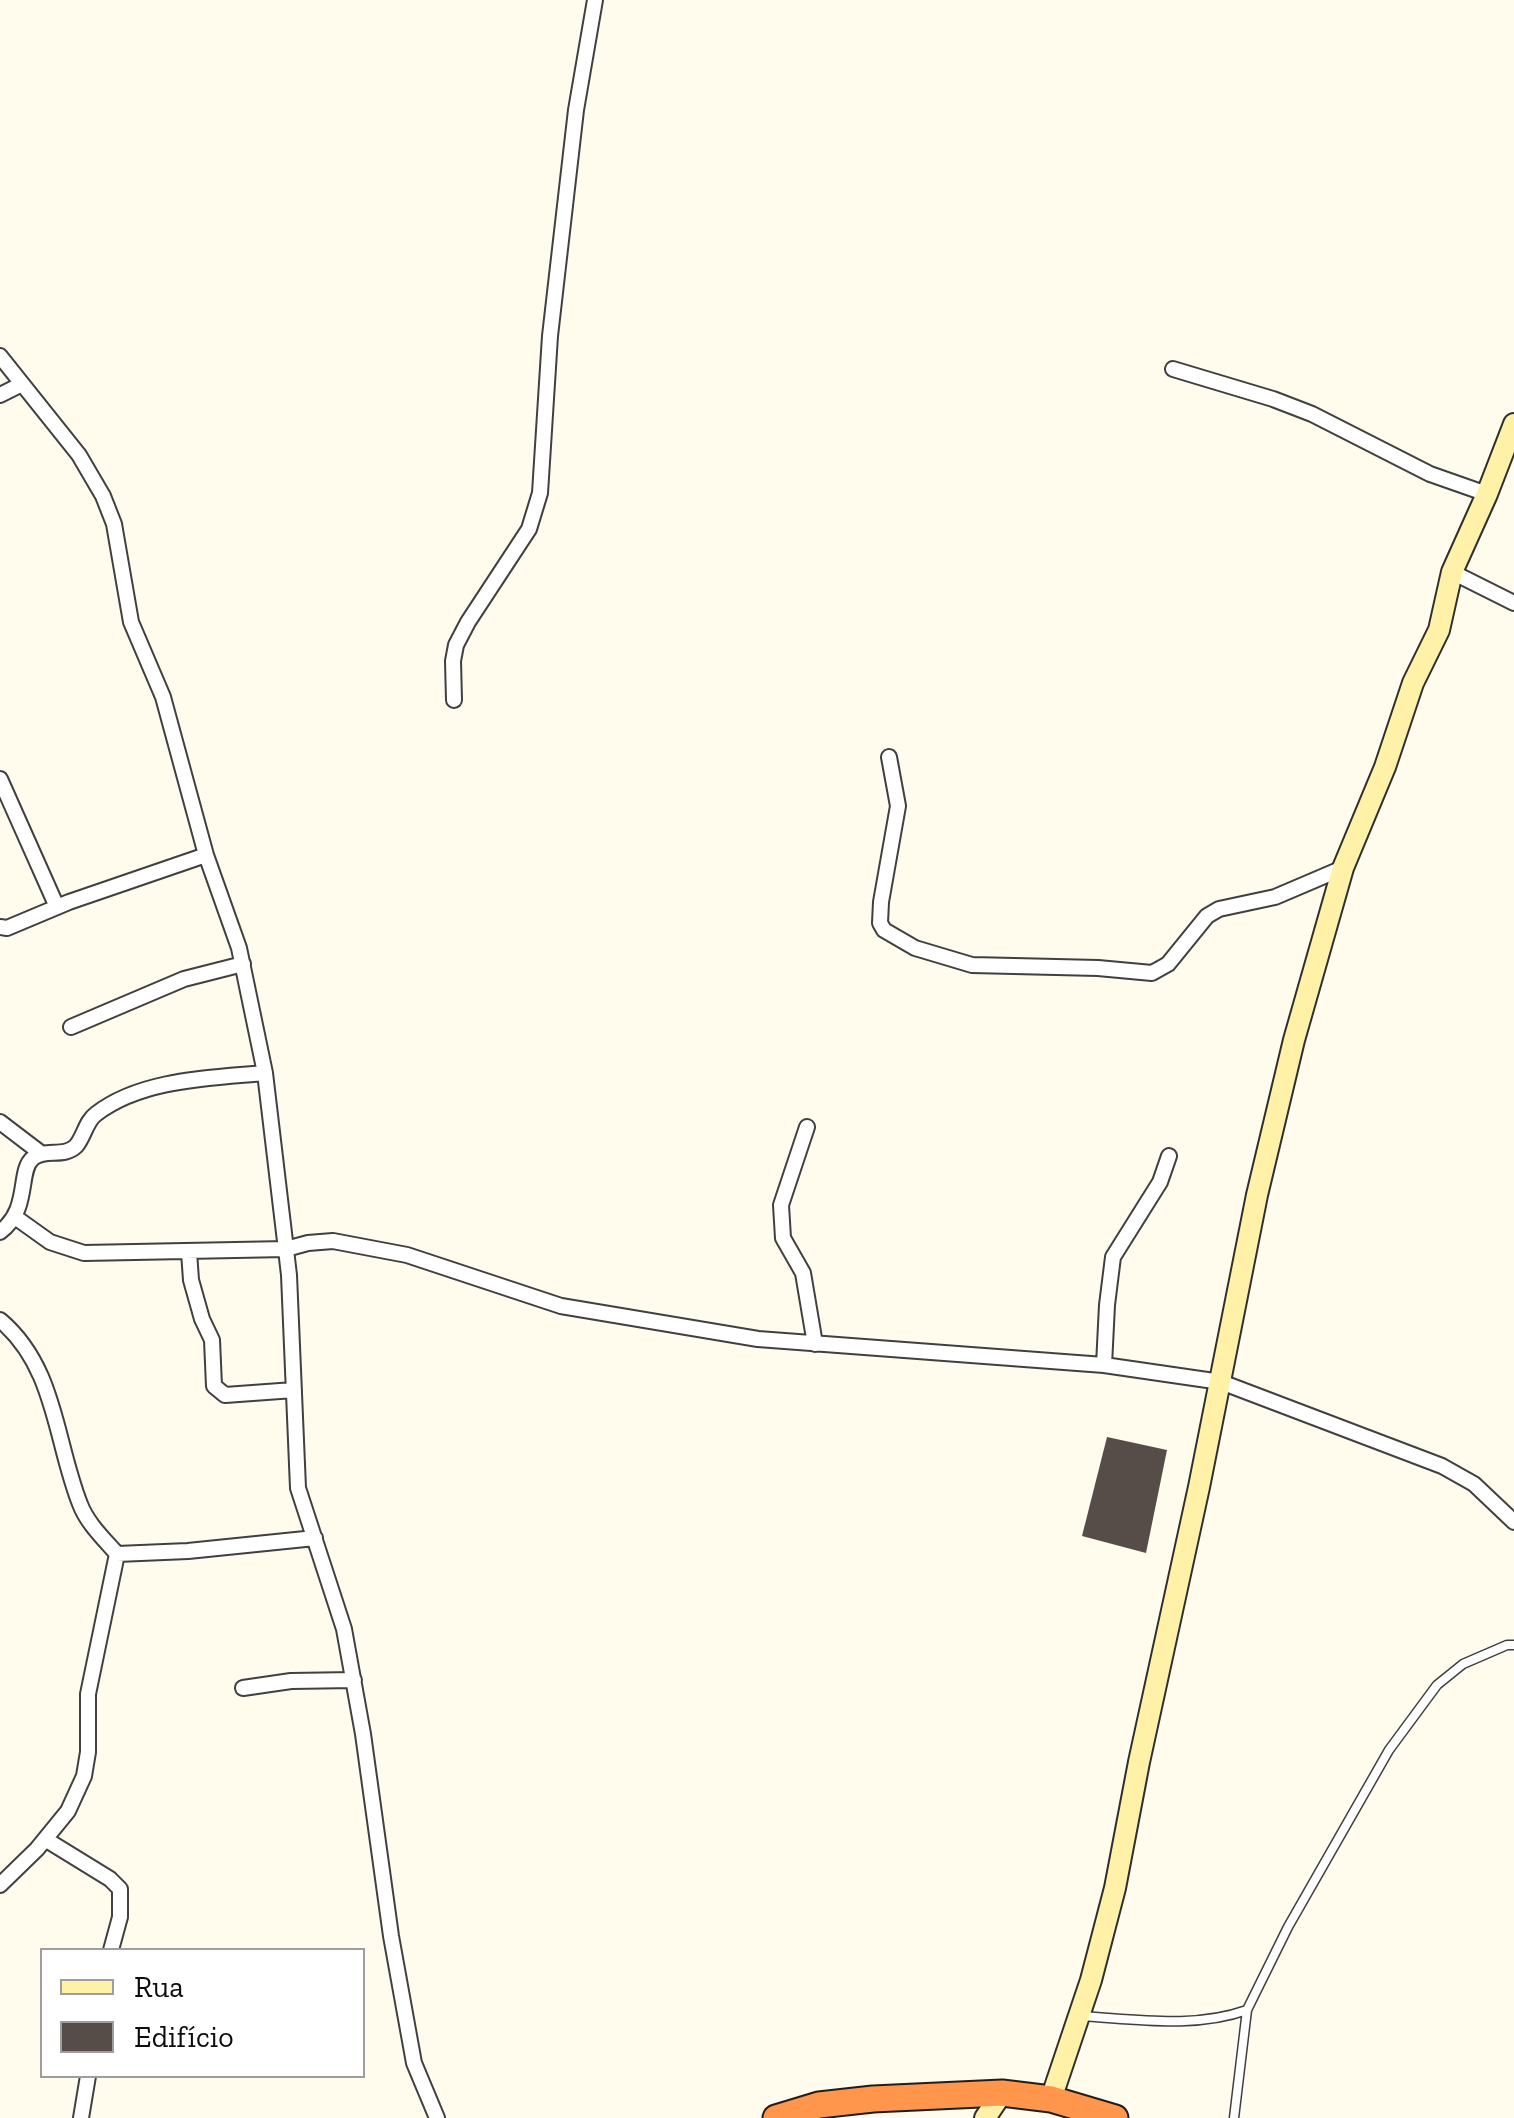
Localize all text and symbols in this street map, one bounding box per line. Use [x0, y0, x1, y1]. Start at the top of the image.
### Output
legend [40, 1948, 365, 2078]
text: Rua [134, 1969, 184, 2005]
text: Edifício [134, 2019, 234, 2055]

